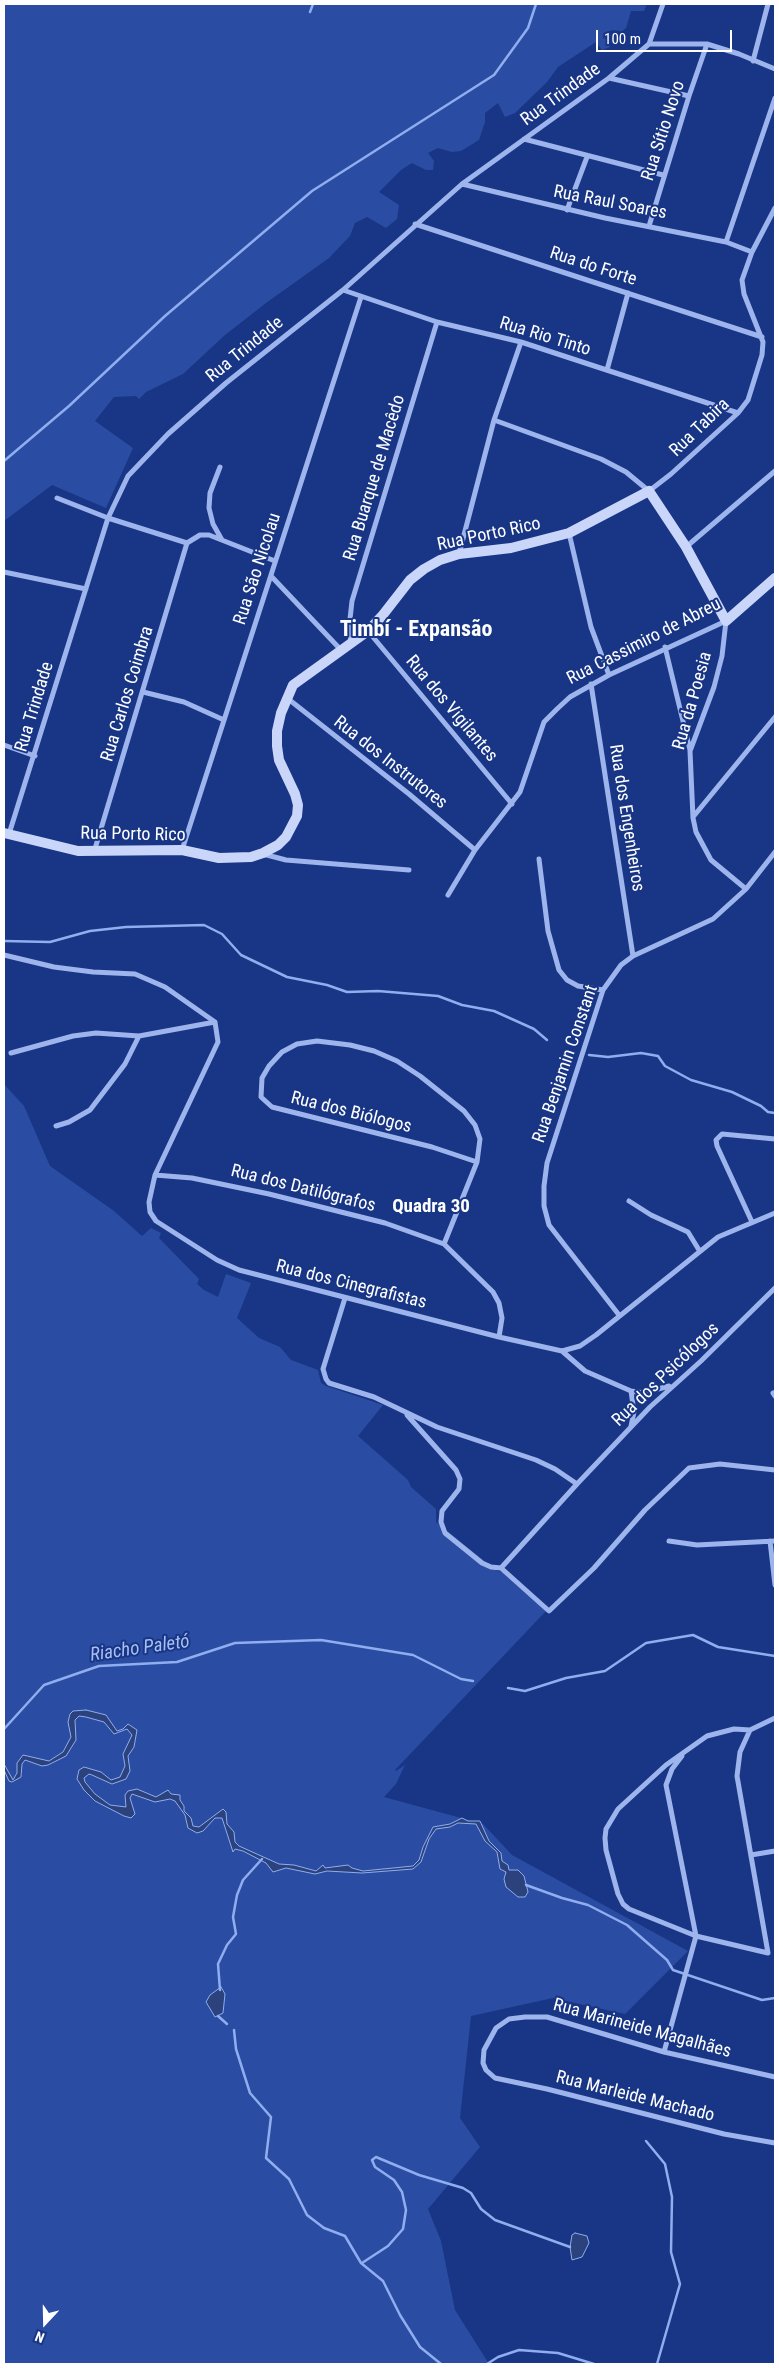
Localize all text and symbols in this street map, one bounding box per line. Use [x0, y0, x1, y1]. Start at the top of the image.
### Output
scale bar [599, 20, 735, 52]
text: 100 m [604, 30, 641, 48]
street label: Rua Trindade [517, 59, 605, 131]
street label: Rua Sítio Novo [638, 78, 690, 184]
street label: Rua Raul Soares [551, 181, 669, 225]
street label: Rua do Forte [547, 243, 639, 291]
street label: Rua Trindade [202, 312, 288, 388]
street label: Rua Rio Tinto [497, 313, 593, 361]
street label: Rua Buarque de Macêdo [340, 393, 410, 563]
street label: Rua Tabira [666, 394, 734, 462]
street label: Rua São Nicolau [230, 510, 286, 628]
street label: Rua Porto Rico [435, 514, 543, 556]
street label: Rua Cassimiro de Abreu [563, 594, 725, 690]
district label: Timbí - Expansão [340, 617, 492, 643]
street label: Rua Carlos Coimbra [97, 624, 159, 764]
street label: Rua da Poesia [669, 649, 717, 753]
street label: Rua dos Vigilantes [400, 652, 502, 766]
street label: Rua Trindade [11, 659, 59, 755]
street label: Rua dos Instrutores [329, 712, 451, 814]
street label: Rua dos Engenheiros [604, 743, 648, 893]
street label: Rua Porto Rico [80, 823, 186, 847]
street label: Rua Benjamin Constant [529, 982, 603, 1146]
street label: Rua dos Biólogos [288, 1088, 414, 1138]
street label: Rua dos Datilógrafos [228, 1161, 378, 1217]
district label: Quadra 30 [392, 1196, 470, 1218]
street label: Rua dos Cinegrafistas [273, 1256, 429, 1314]
street label: Rua dos Psicólogos [608, 1319, 724, 1431]
water label: Riacho Paletó [89, 1631, 191, 1667]
street label: Rua Marineide Magalhães [551, 1995, 733, 2063]
street label: Rua Marleide Machado [553, 2067, 717, 2127]
north arrow [20, 2298, 70, 2348]
text: N [33, 2328, 47, 2346]

